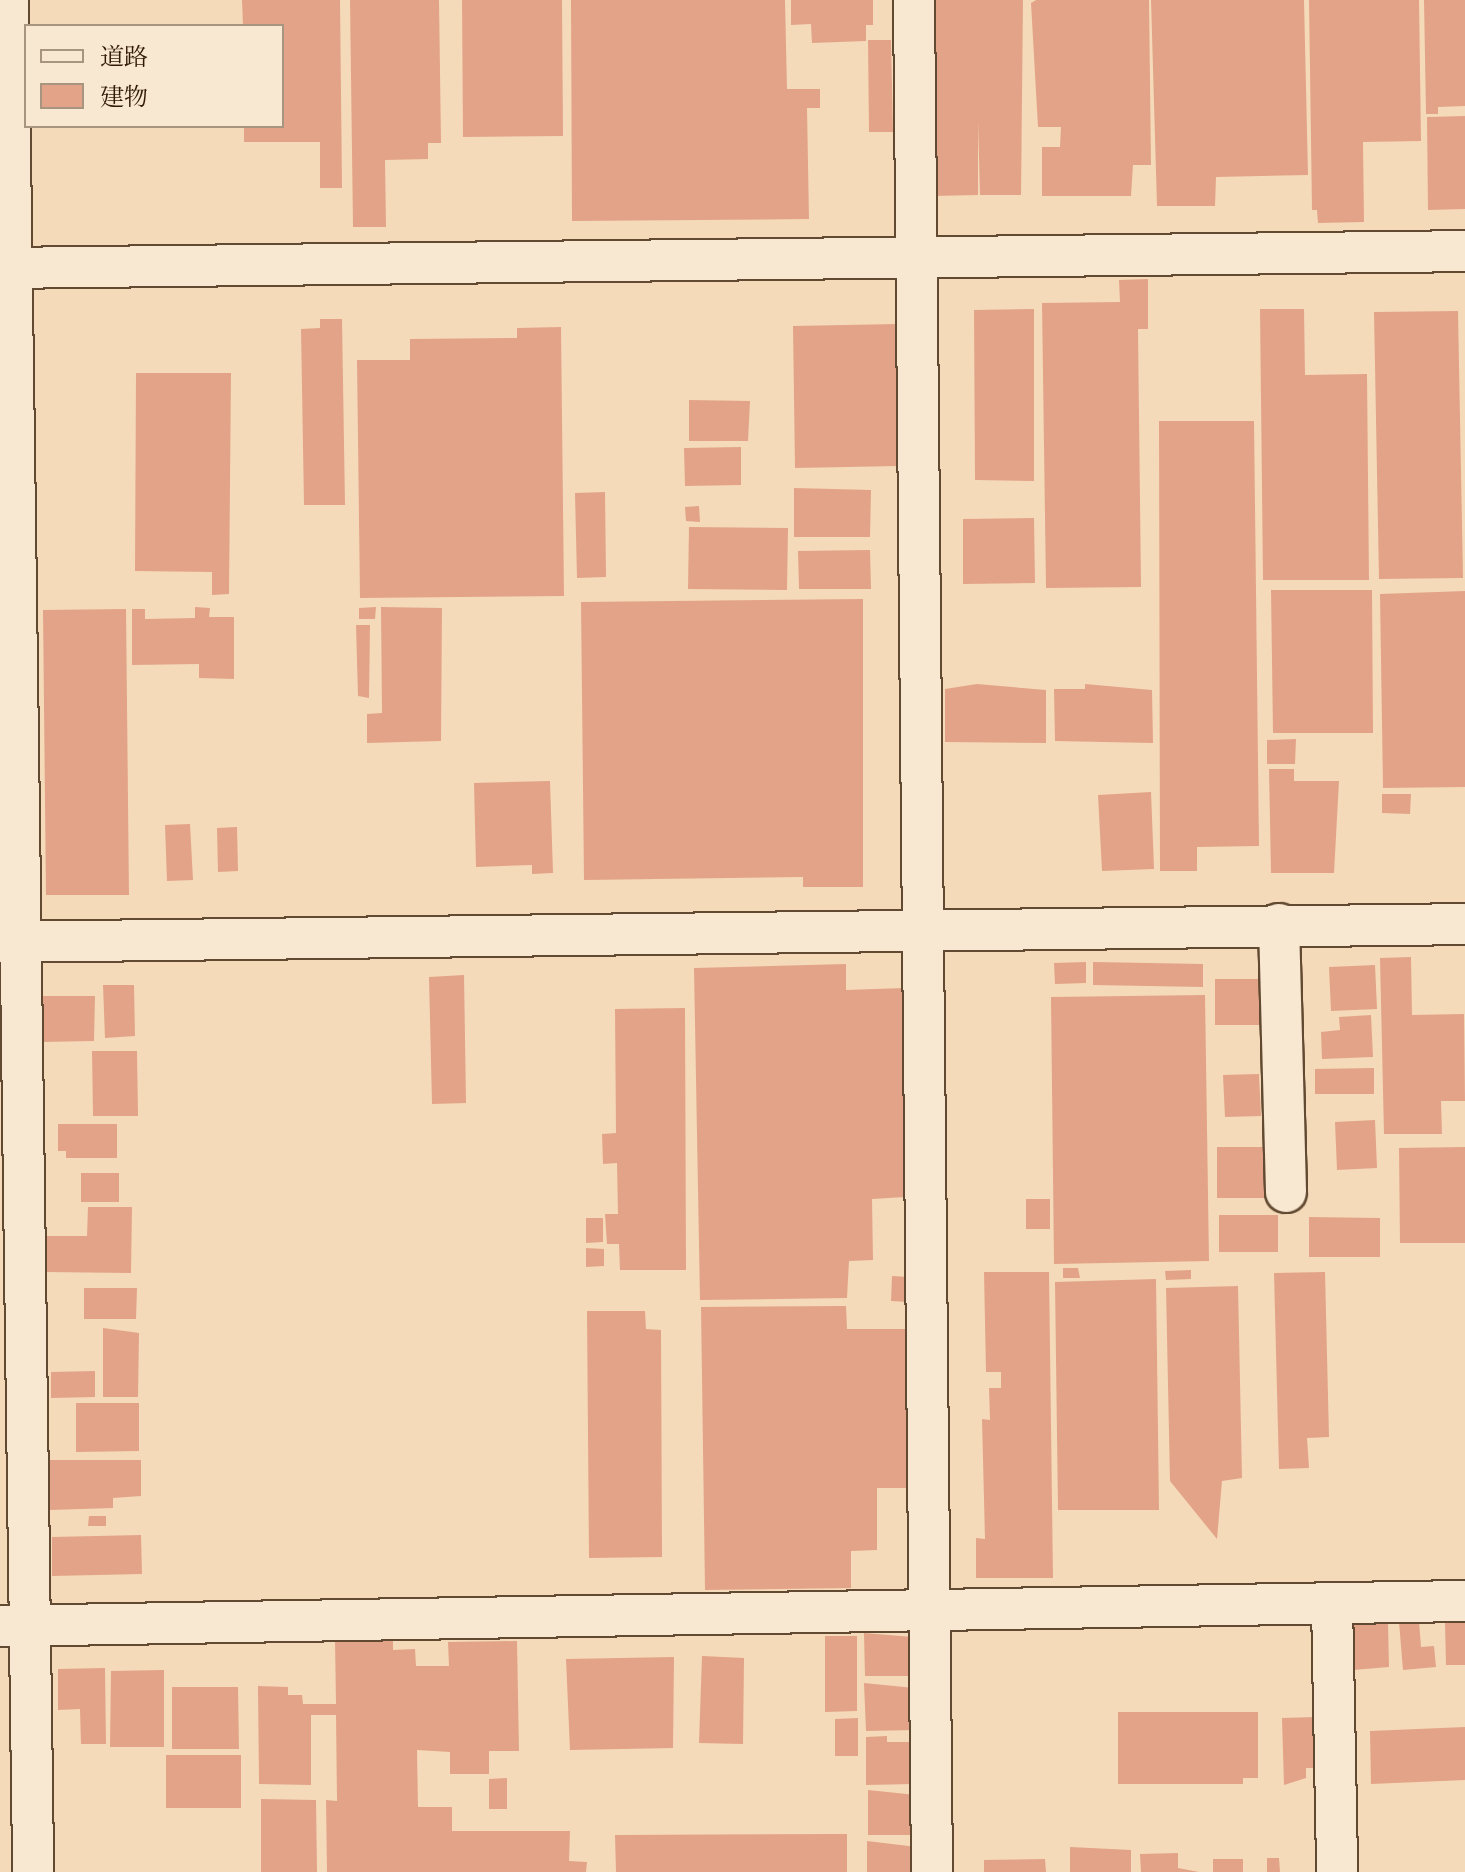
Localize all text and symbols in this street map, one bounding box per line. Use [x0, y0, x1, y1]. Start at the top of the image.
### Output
legend [24, 24, 284, 128]
text: 道路 [100, 42, 148, 76]
text: 建物 [100, 82, 148, 116]

